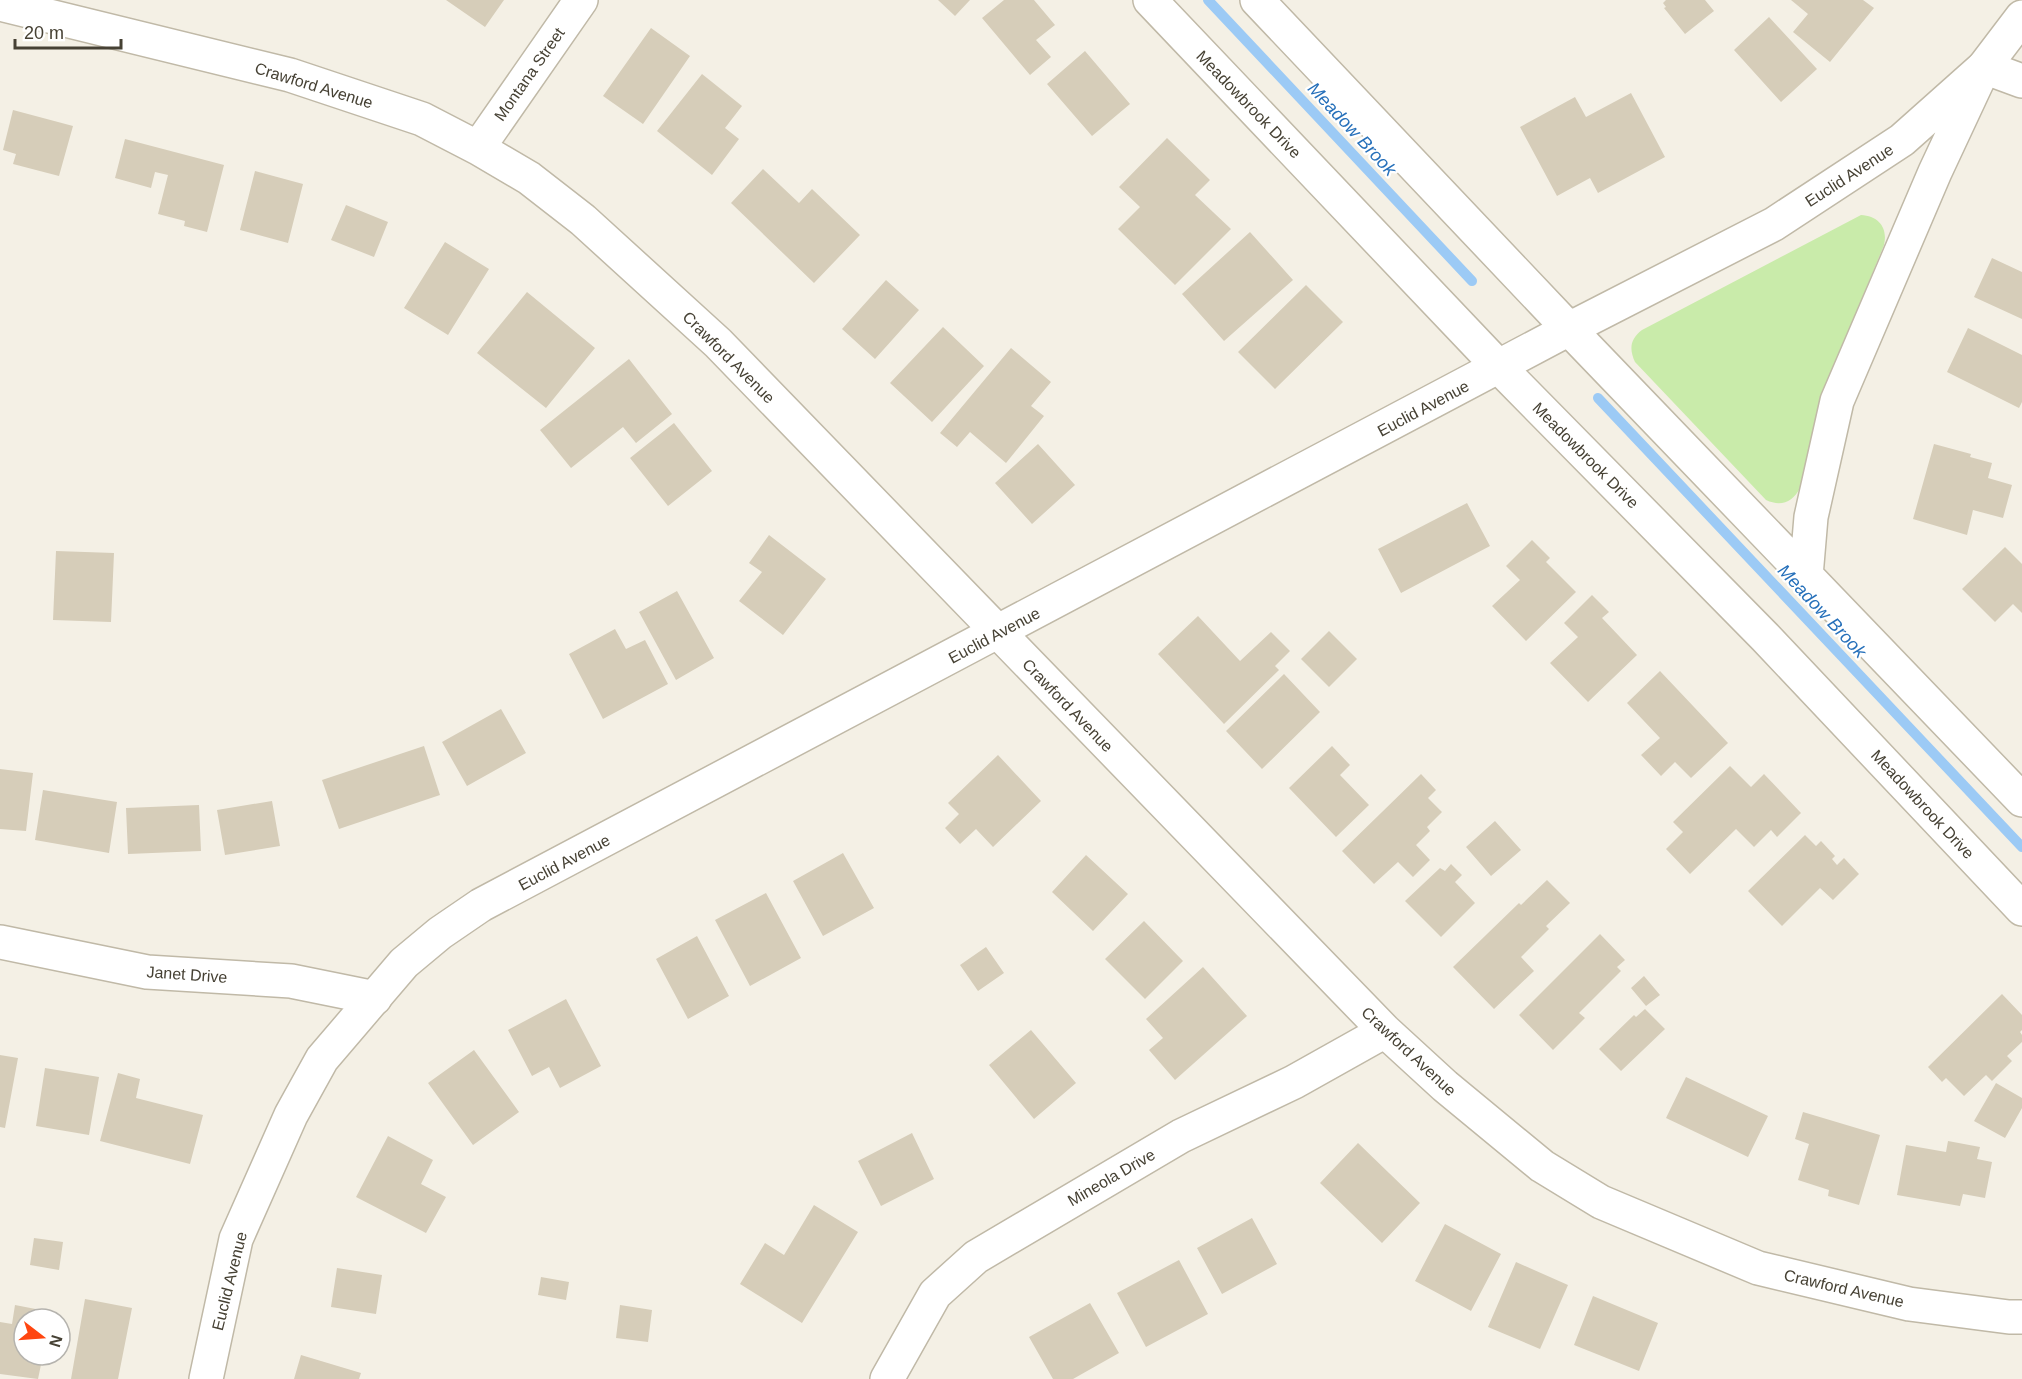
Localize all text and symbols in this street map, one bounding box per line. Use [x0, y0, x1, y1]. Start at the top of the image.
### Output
scale bar [15, 12, 122, 50]
text: 20 m [24, 23, 64, 43]
street label: Montana Street [491, 24, 568, 124]
street label: Meadowbrook Drive [1193, 47, 1304, 161]
street label: Crawford Avenue [253, 59, 375, 112]
water label: Meadow Brook [1304, 78, 1401, 180]
street label: Euclid Avenue [1802, 141, 1896, 210]
street label: Crawford Avenue [679, 308, 778, 407]
street label: Euclid Avenue [1375, 377, 1472, 440]
street label: Meadowbrook Drive [1529, 399, 1642, 512]
water label: Meadow Brook [1774, 560, 1871, 662]
street label: Euclid Avenue [946, 604, 1043, 667]
street label: Crawford Avenue [1019, 655, 1116, 755]
street label: Meadowbrook Drive [1868, 747, 1977, 862]
street label: Euclid Avenue [516, 831, 613, 894]
street label: Janet Drive [146, 963, 228, 986]
street label: Crawford Avenue [1358, 1003, 1459, 1099]
street label: Mineola Drive [1065, 1146, 1158, 1209]
street label: Euclid Avenue [209, 1230, 250, 1332]
street label: Crawford Avenue [1782, 1266, 1906, 1311]
north arrow [12, 1307, 72, 1367]
text: N [46, 1333, 66, 1349]

